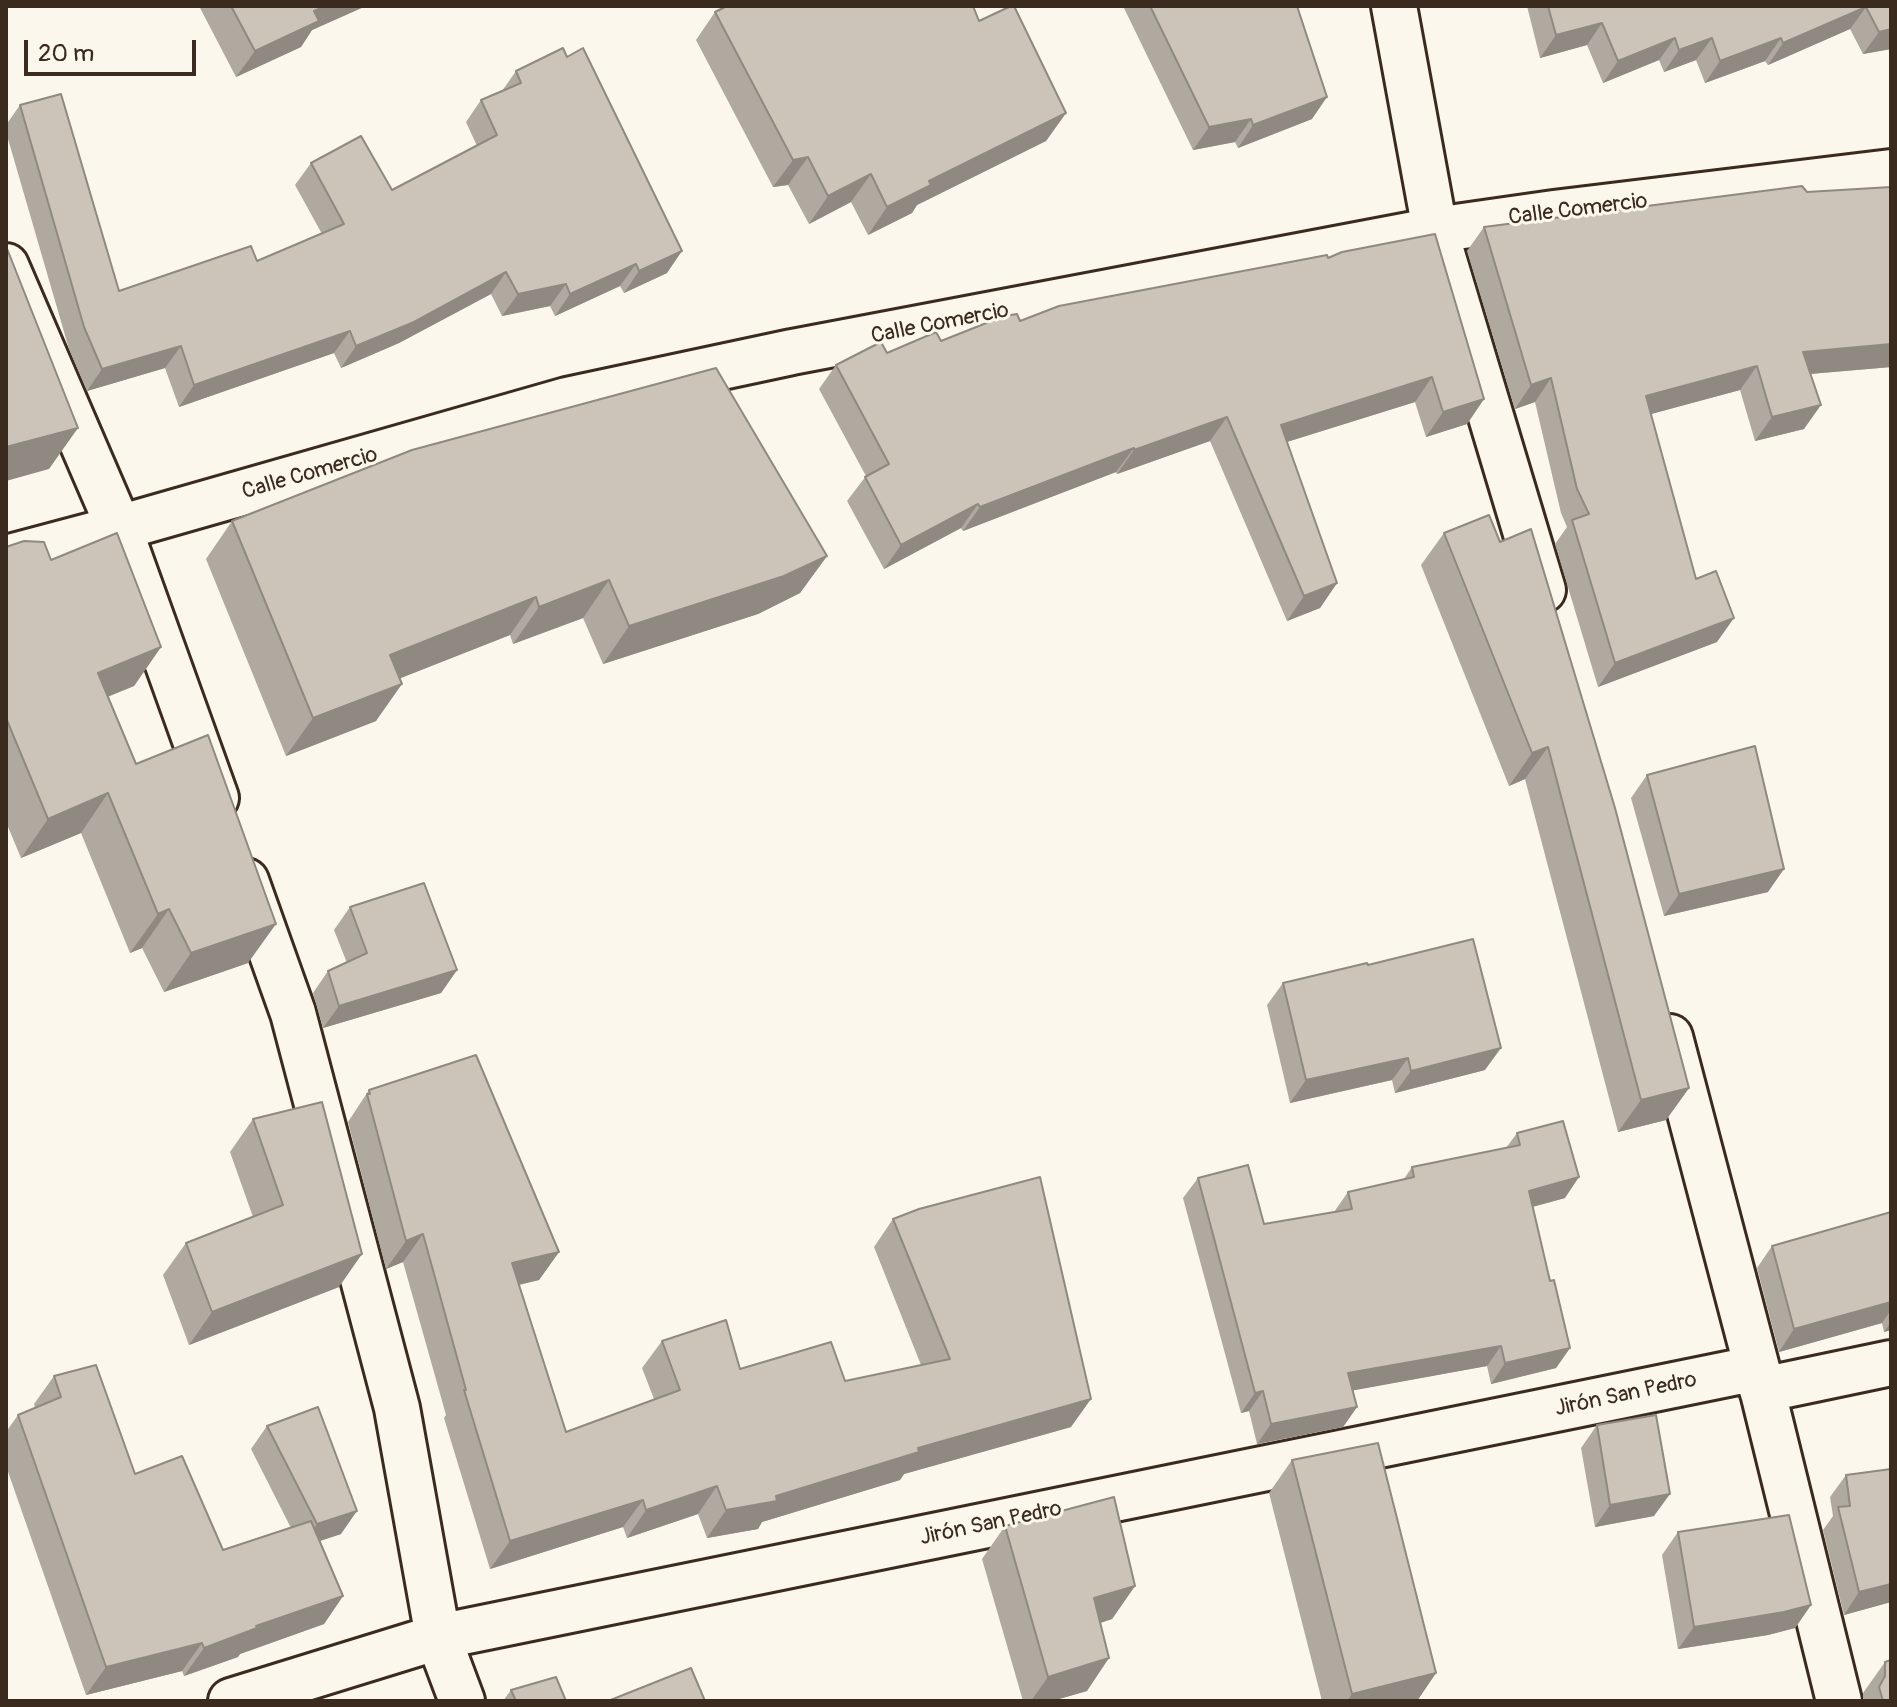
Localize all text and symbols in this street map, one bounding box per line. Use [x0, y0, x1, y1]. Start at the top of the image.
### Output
scale bar [28, 24, 200, 74]
text: 20 m [38, 39, 94, 68]
street label: Calle Comercio [1507, 188, 1649, 232]
street label: Calle Comercio [869, 298, 1011, 350]
street label: Calle Comercio [239, 442, 381, 506]
street label: Jirón San Pedro [1553, 1367, 1699, 1423]
street label: Jirón San Pedro [918, 1496, 1064, 1552]

